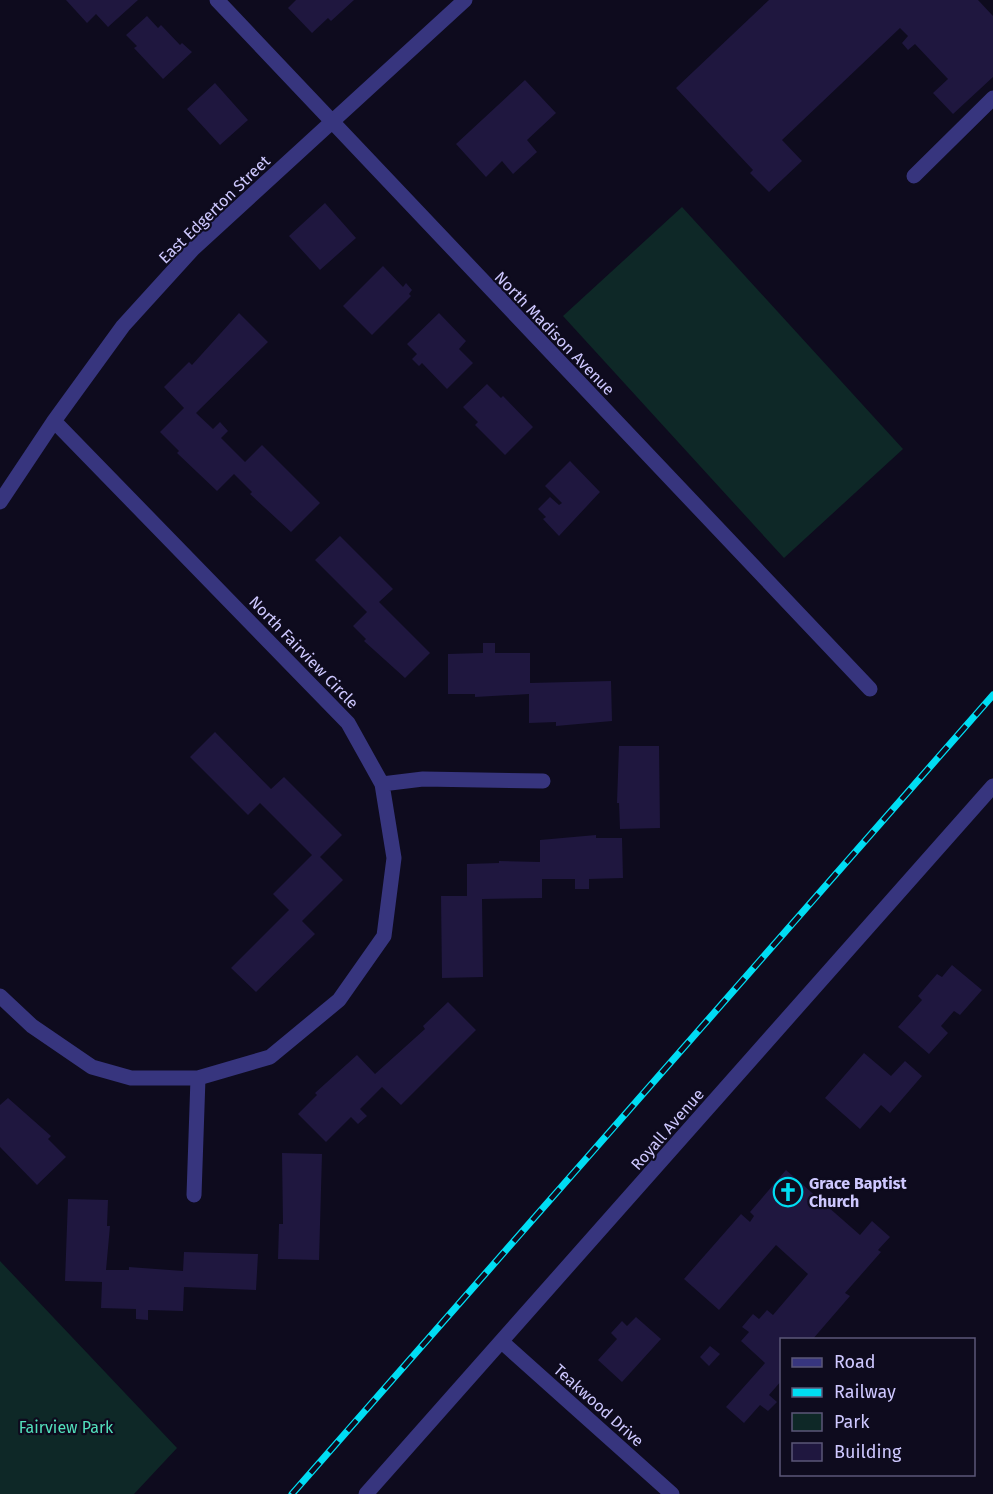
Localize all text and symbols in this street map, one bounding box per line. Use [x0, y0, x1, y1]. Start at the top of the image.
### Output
street label: East Edgerton Street [155, 151, 274, 267]
street label: North Madison Avenue [491, 268, 619, 399]
street label: North Fairview Circle [245, 592, 362, 713]
street label: Royall Avenue [627, 1085, 708, 1174]
place label: Grace Baptist Church [809, 1174, 908, 1211]
church icon: Grace Baptist Church [772, 1176, 804, 1208]
legend [780, 1338, 975, 1476]
text: Road [834, 1351, 876, 1373]
street label: Teakwood Drive [550, 1360, 648, 1451]
text: Railway [834, 1381, 896, 1403]
text: Park [834, 1411, 870, 1433]
park label: Fairview Park [19, 1418, 114, 1437]
text: Building [834, 1441, 902, 1463]

